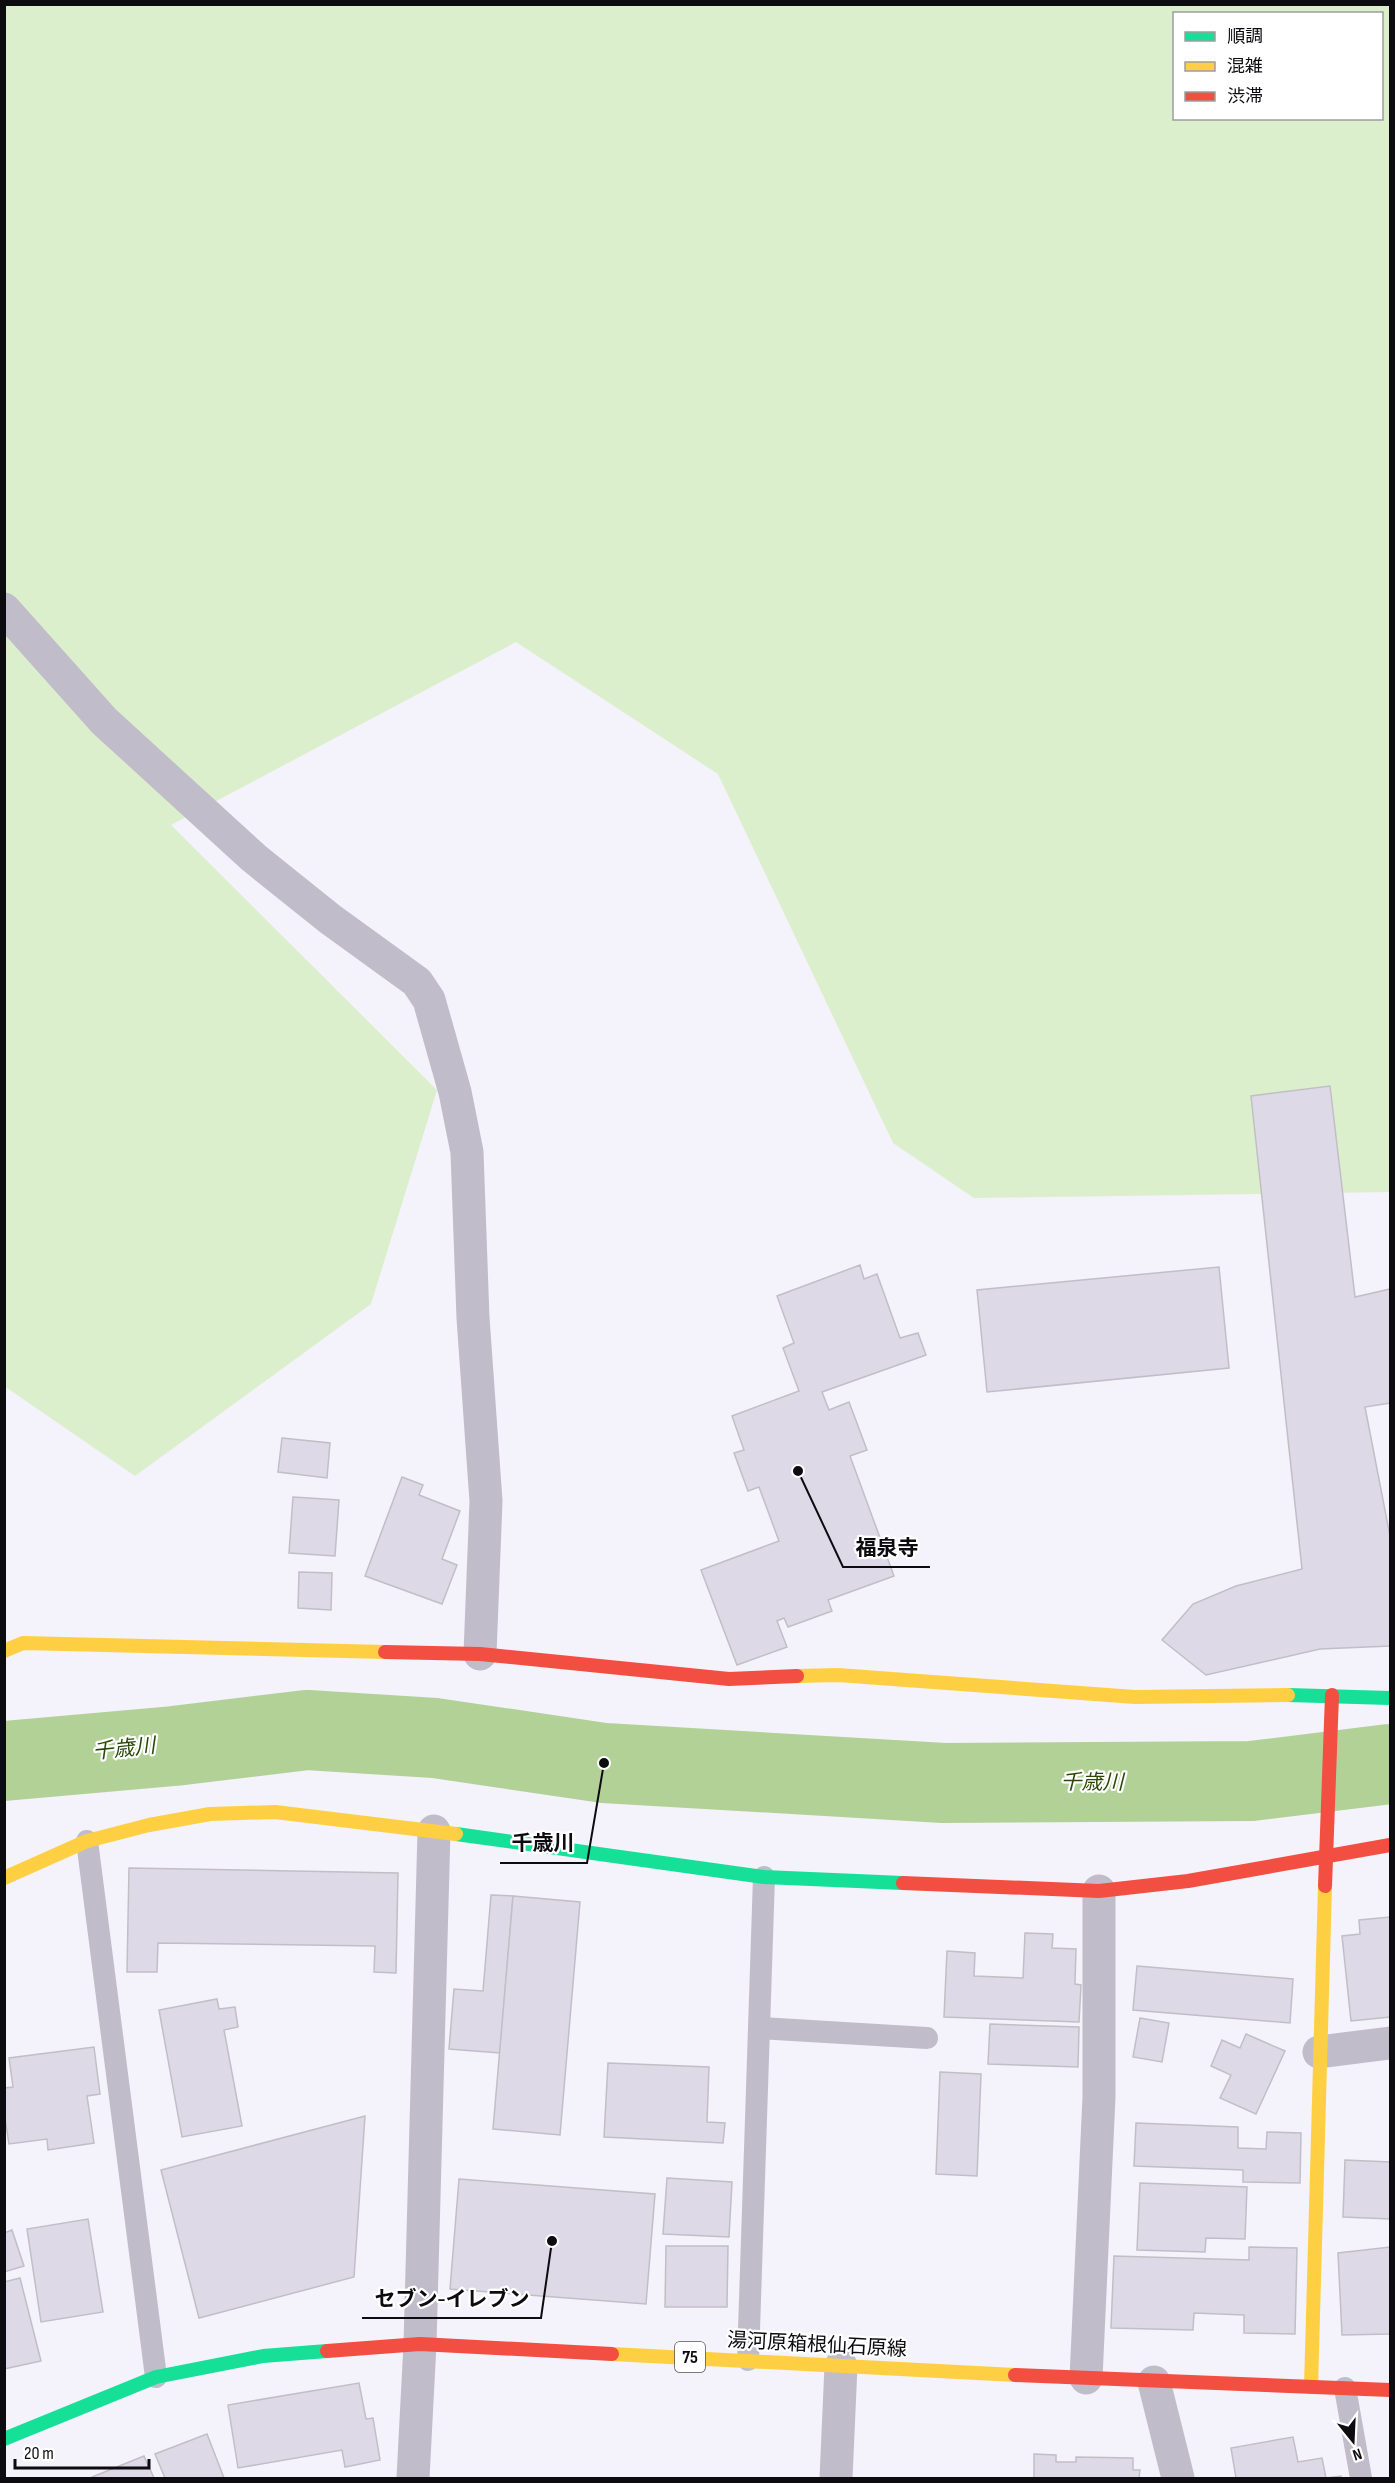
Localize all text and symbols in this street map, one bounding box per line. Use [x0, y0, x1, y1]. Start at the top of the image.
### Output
legend [1173, 12, 1383, 120]
text: 順調 [1227, 26, 1263, 47]
text: 混雑 [1227, 56, 1263, 77]
text: 渋滞 [1227, 86, 1263, 107]
callout: 福泉寺 [843, 1528, 930, 1567]
text: 福泉寺 [856, 1536, 919, 1561]
water label: 千歳川 [91, 1733, 159, 1765]
water label: 千歳川 [1061, 1770, 1125, 1795]
callout: 千歳川 [500, 1824, 587, 1863]
text: 千歳川 [512, 1831, 575, 1856]
callout: セブン-イレブン [362, 2279, 541, 2318]
text: セブン-イレブン [374, 2287, 530, 2312]
street label: 湯河原箱根仙石原線 [726, 2328, 908, 2362]
road number: 75 [675, 2342, 705, 2372]
north arrow [1323, 2411, 1383, 2471]
scale bar [15, 2432, 148, 2470]
text: 20 m [24, 2443, 54, 2464]
text: N [1350, 2443, 1364, 2464]

